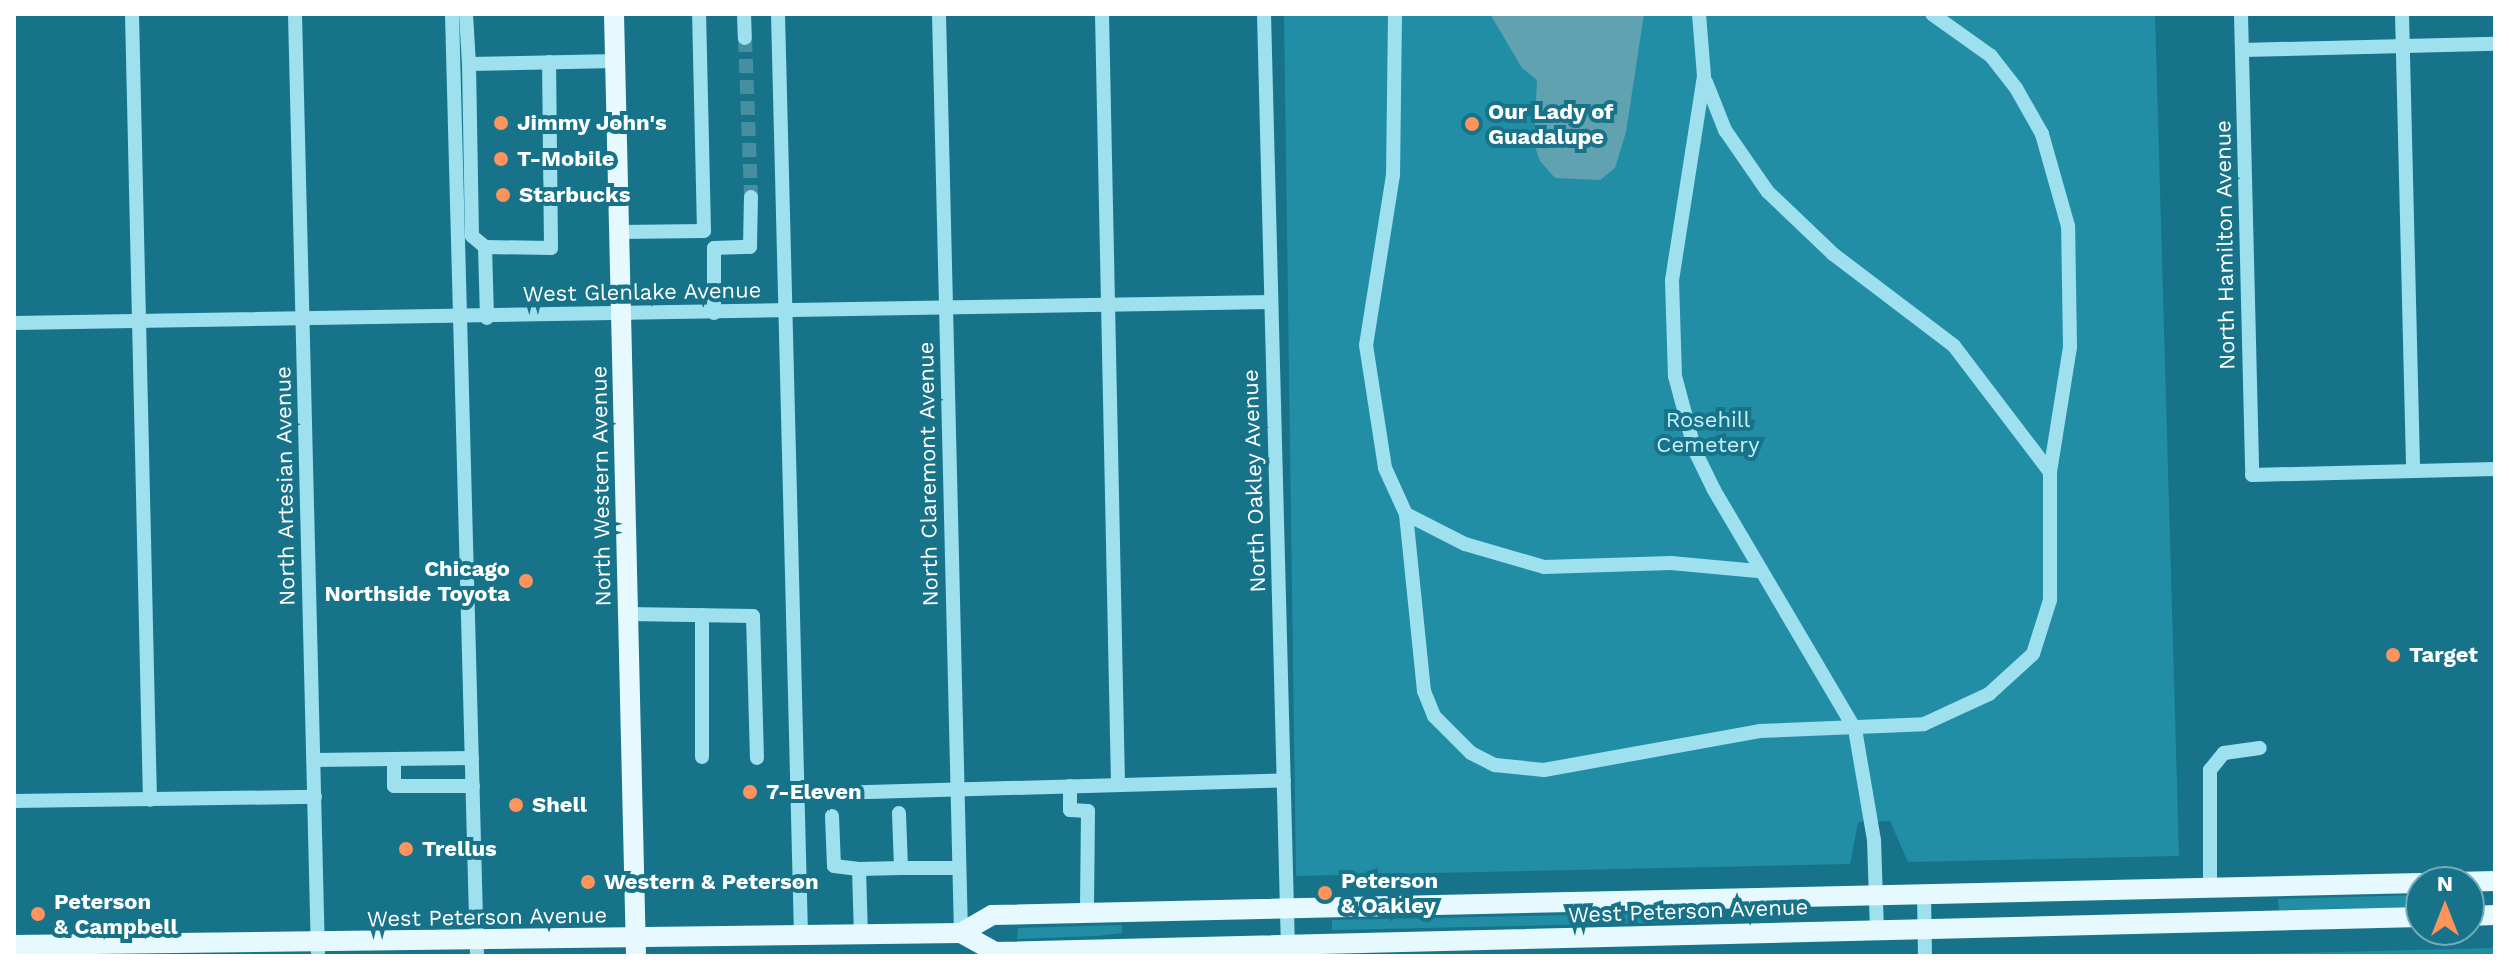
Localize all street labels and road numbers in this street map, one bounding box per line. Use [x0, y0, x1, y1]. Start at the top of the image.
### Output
street label: North Hamilton Avenue [2210, 119, 2240, 371]
street label: West Glenlake Avenue [522, 277, 762, 307]
street label: North Claremont Avenue [912, 341, 944, 607]
street label: North Artesian Avenue [270, 365, 300, 607]
street label: North Western Avenue [586, 365, 616, 607]
street label: North Oakley Avenue [1237, 368, 1271, 594]
street label: West Peterson Avenue [1567, 894, 1809, 928]
street label: West Peterson Avenue [366, 902, 608, 932]

